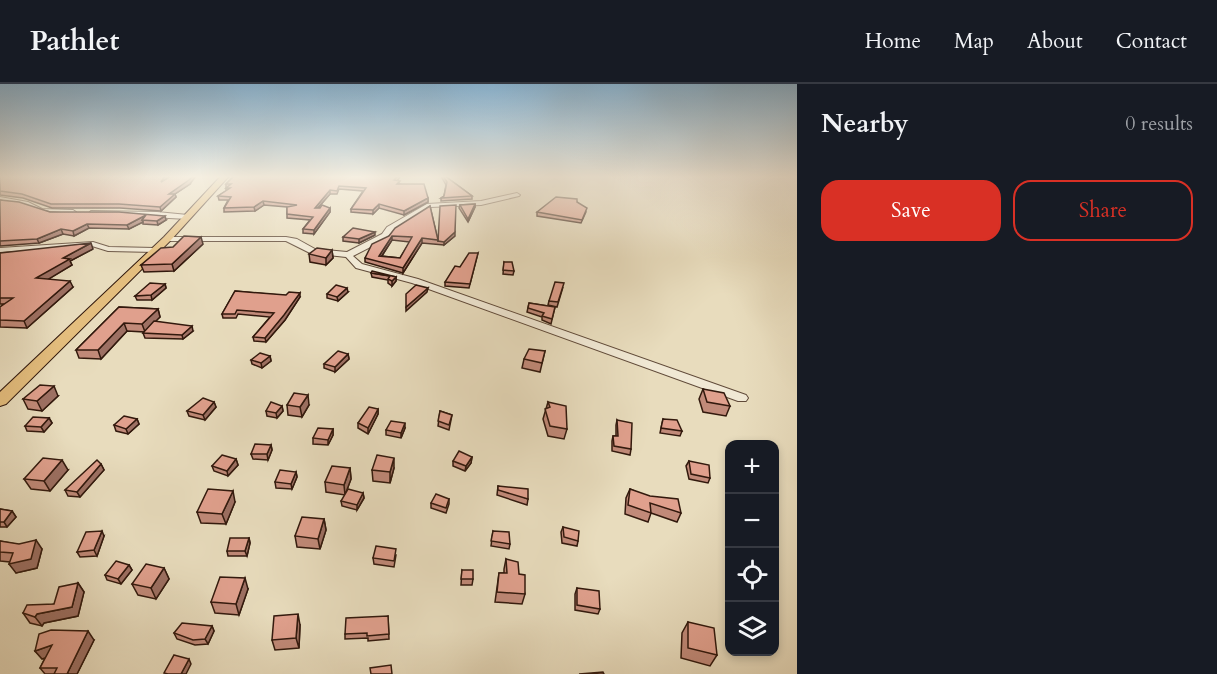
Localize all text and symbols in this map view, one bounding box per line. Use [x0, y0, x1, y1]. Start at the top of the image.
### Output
text: Pathlet [30, 22, 119, 60]
text: Home [865, 27, 921, 56]
text: Map [954, 27, 994, 56]
text: About [1027, 27, 1083, 56]
text: Contact [1116, 27, 1187, 56]
text: Nearby [821, 106, 909, 141]
text: 0 results [1125, 110, 1193, 137]
button: Save [821, 180, 1001, 241]
button: Share [1013, 180, 1193, 241]
map controls [725, 440, 779, 656]
button: + [725, 440, 779, 494]
button: − [725, 494, 779, 548]
button: locate [725, 548, 779, 602]
button: layers [725, 602, 779, 656]

